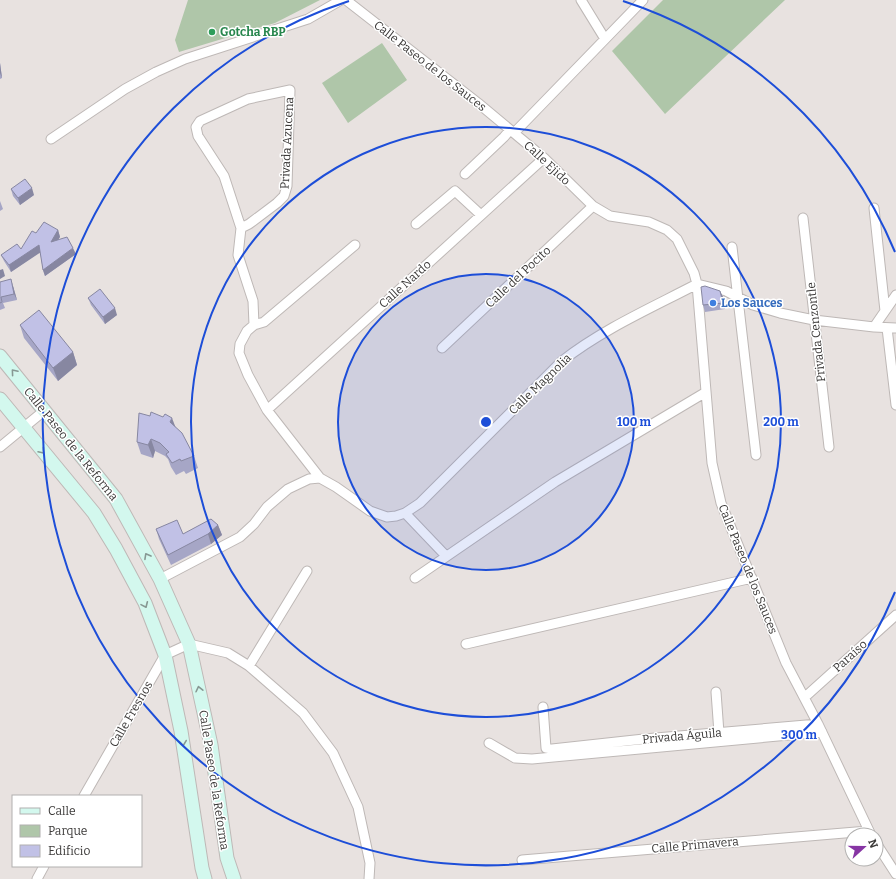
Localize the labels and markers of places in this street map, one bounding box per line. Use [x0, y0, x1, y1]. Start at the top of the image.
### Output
place label: Gotcha RBP [220, 25, 286, 39]
marker: Gotcha RBP [207, 27, 217, 37]
place label: Los Sauces [721, 296, 783, 310]
marker: Los Sauces [708, 298, 718, 308]
centre of rings [479, 415, 493, 429]

